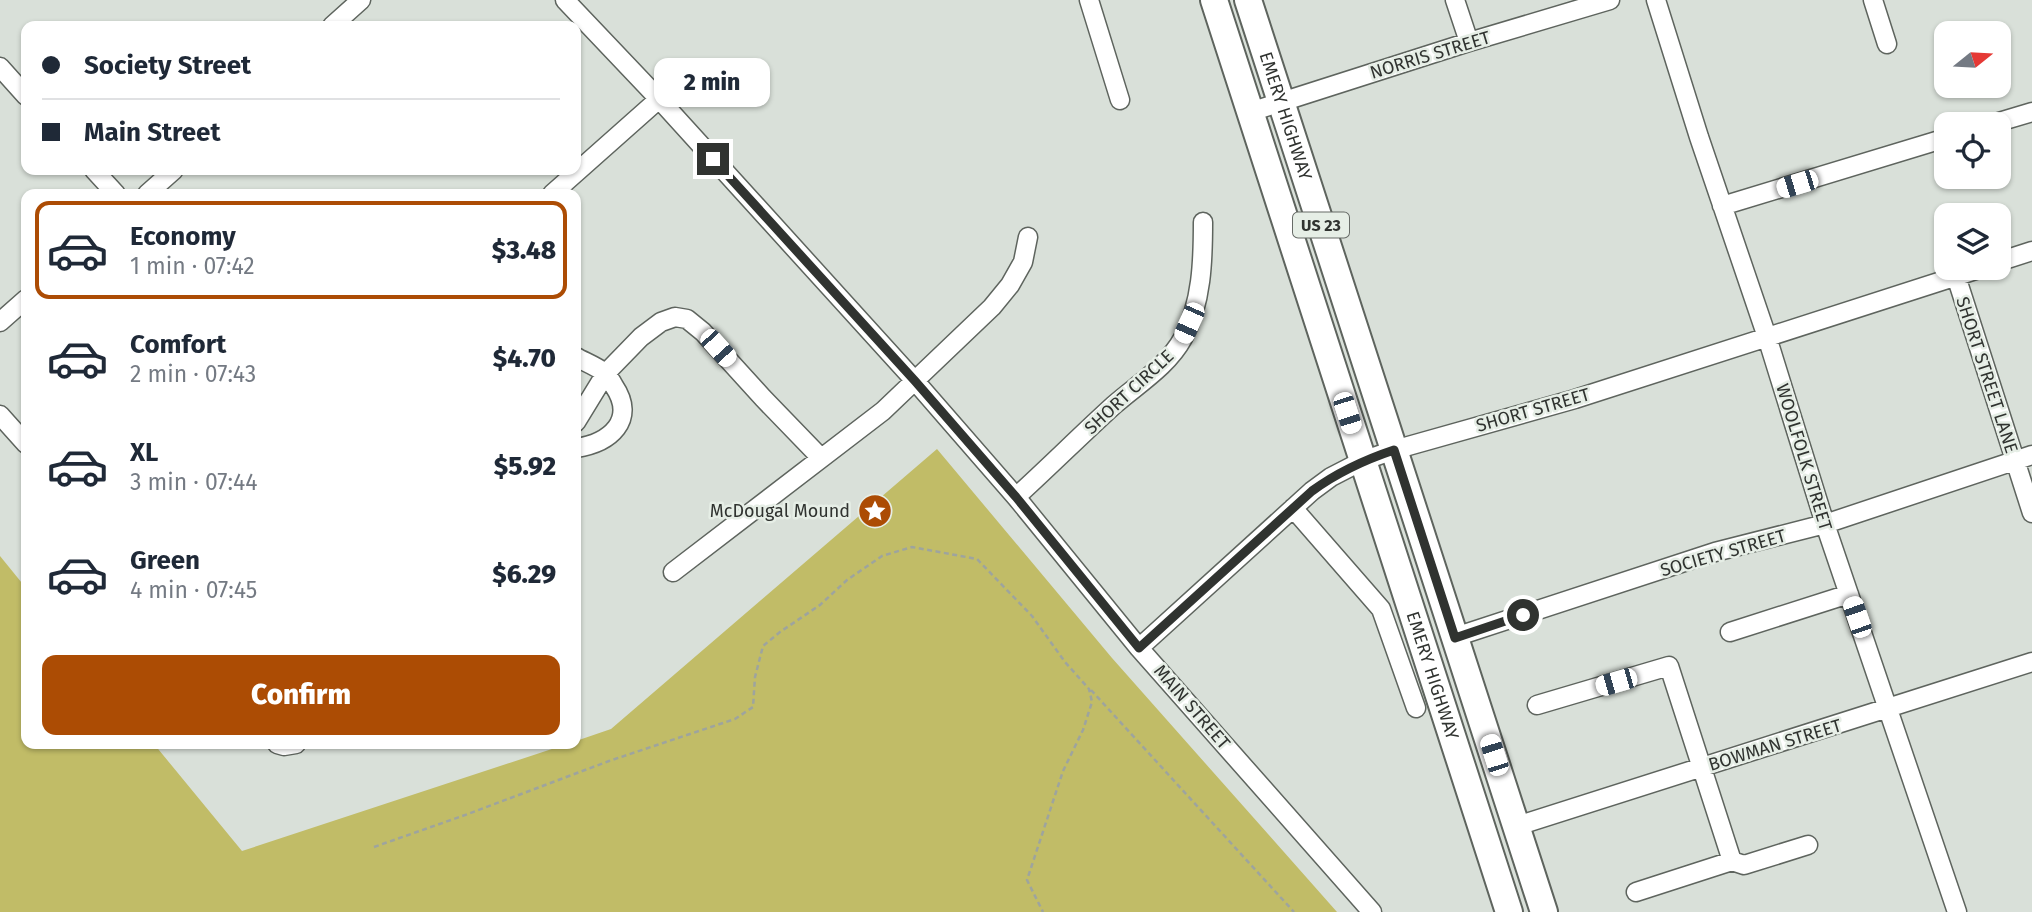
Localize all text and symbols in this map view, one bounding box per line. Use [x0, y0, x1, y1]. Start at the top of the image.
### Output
north arrow [1934, 21, 2011, 98]
map controls [1934, 21, 2011, 280]
street label: NORRIS STREET [1367, 26, 1493, 84]
street label: EMERY HIGHWAY [1255, 49, 1317, 183]
text: Society Street [84, 50, 251, 81]
callout: 2 min [655, 58, 771, 106]
text: 2 min [684, 68, 740, 96]
button: locate [1934, 112, 2011, 189]
text: Main Street [84, 117, 220, 148]
route end [697, 143, 729, 175]
car [1774, 168, 1821, 200]
button: layers [1934, 203, 2011, 280]
road number: US 23 [1293, 213, 1349, 238]
icon: car [46, 219, 109, 282]
text: Economy [130, 221, 236, 252]
text: $3.48 [492, 235, 556, 266]
text: 1 min · 07:42 [130, 252, 255, 280]
street label: SHORT STREET LANE [1951, 294, 2023, 456]
car [1171, 300, 1208, 346]
car [697, 325, 740, 371]
icon: car [46, 327, 109, 390]
text: Comfort [130, 329, 226, 360]
text: $4.70 [493, 343, 556, 374]
street label: SHORT CIRCLE [1080, 345, 1178, 439]
text: 2 min · 07:43 [130, 360, 256, 388]
street label: WOOLFOLK STREET [1771, 381, 1837, 534]
street label: SHORT STREET [1474, 383, 1593, 437]
car [1331, 390, 1364, 436]
icon: car [46, 435, 109, 498]
text: XL [130, 437, 158, 468]
text: $5.92 [494, 451, 556, 482]
text: 3 min · 07:44 [130, 468, 257, 496]
place icon: McDougal Mound [856, 492, 894, 530]
place label: McDougal Mound [710, 500, 850, 522]
street label: SOCIETY STREET [1658, 524, 1789, 581]
icon: car [46, 543, 109, 606]
text: Green [130, 545, 200, 576]
text: $6.29 [492, 559, 556, 590]
text: 4 min · 07:45 [130, 576, 257, 604]
car [1841, 594, 1874, 640]
route start [1507, 599, 1539, 631]
street label: EMERY HIGHWAY [1401, 608, 1464, 743]
button: Confirm [42, 655, 560, 735]
street label: MAIN STREET [1149, 660, 1235, 754]
car [1593, 666, 1640, 698]
street label: BOWMAN STREET [1706, 714, 1845, 776]
car [1478, 732, 1511, 778]

